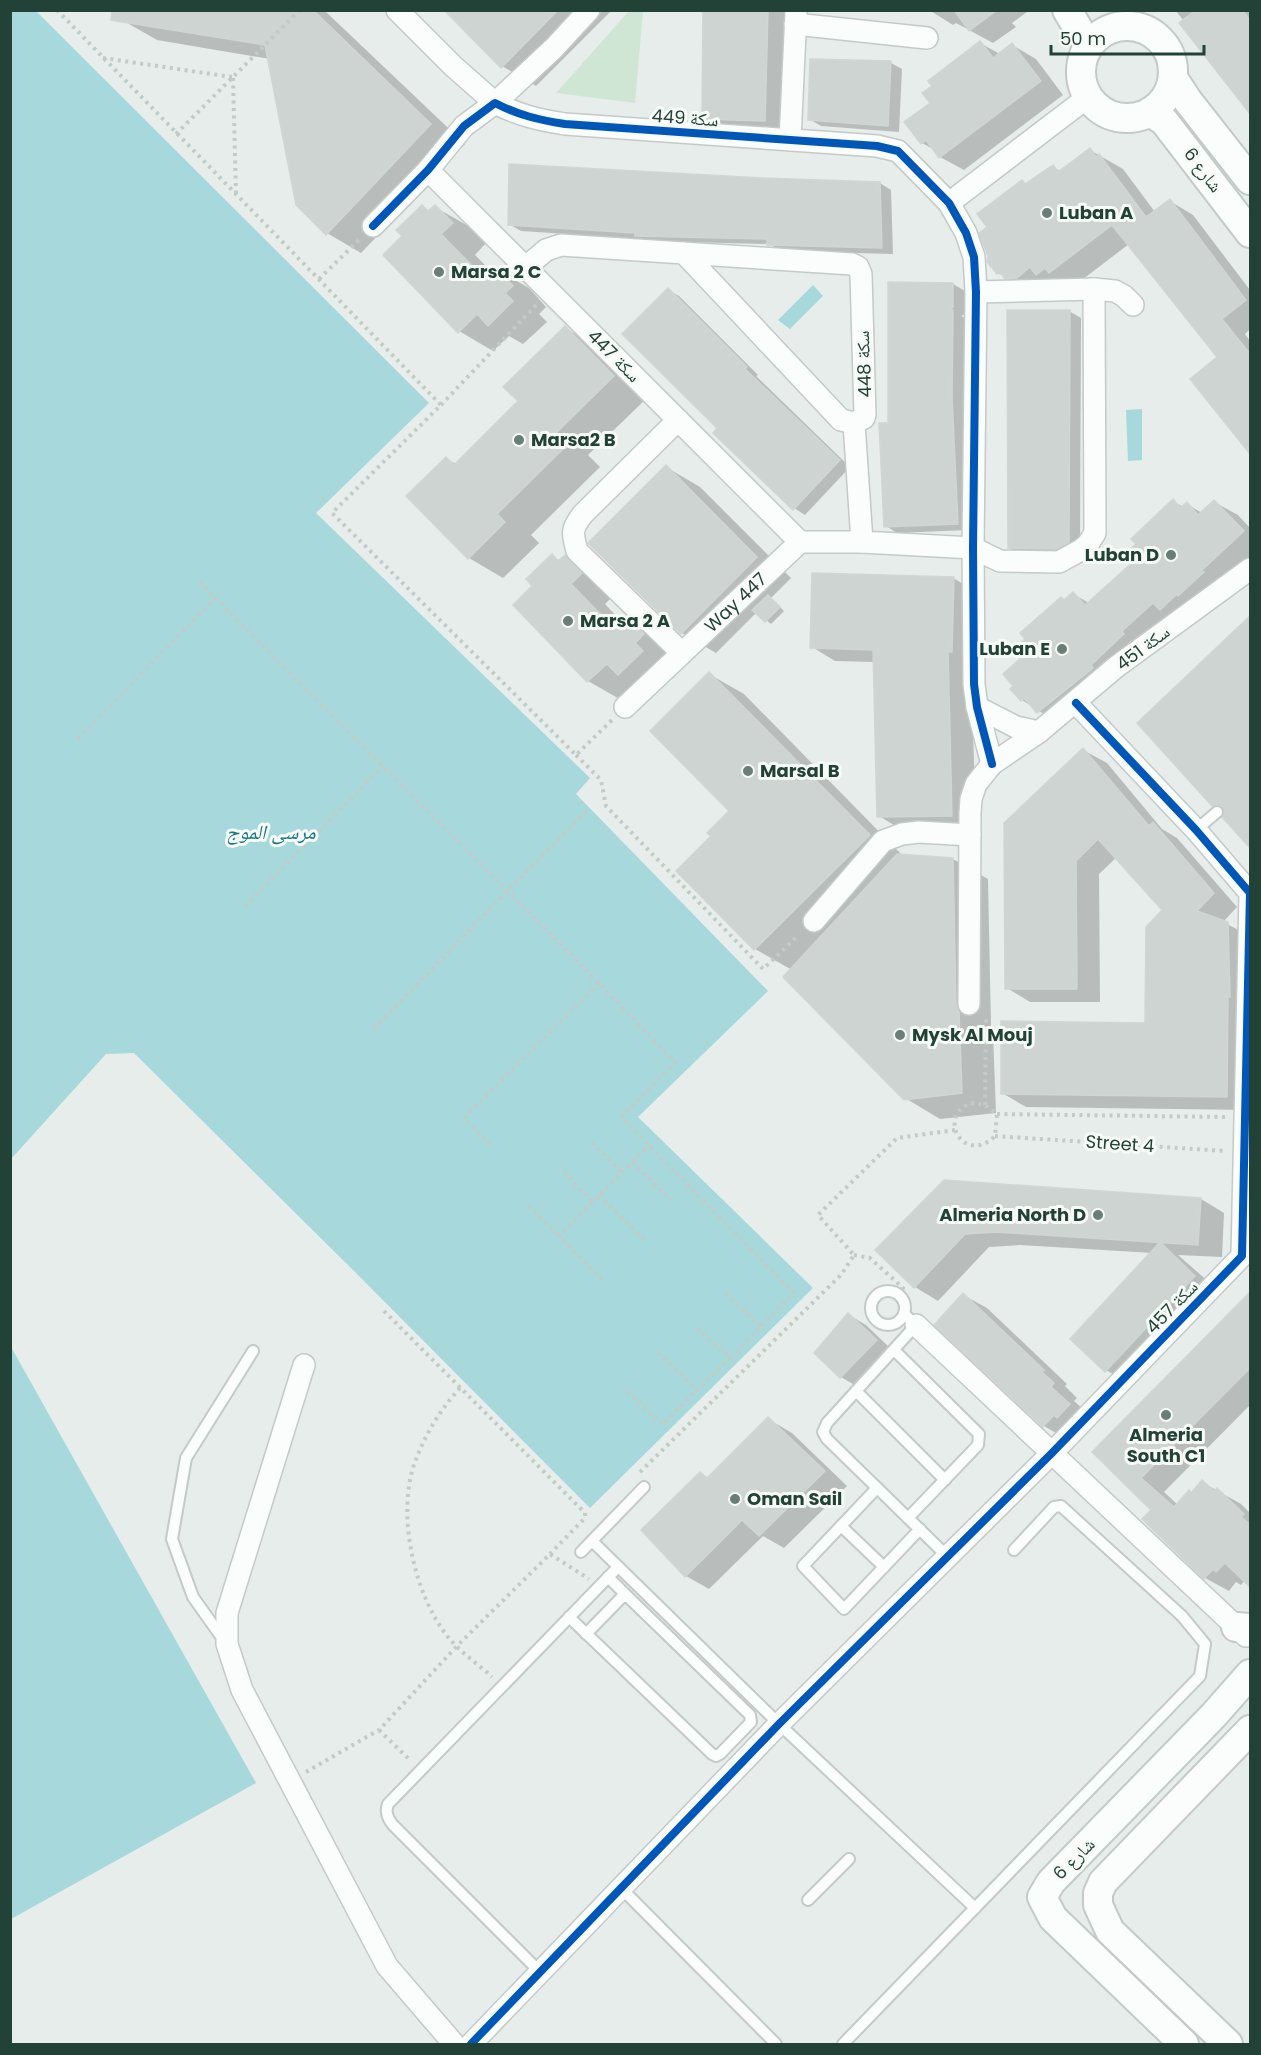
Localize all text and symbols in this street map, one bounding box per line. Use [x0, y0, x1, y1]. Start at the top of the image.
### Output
scale bar [1051, 18, 1204, 56]
text: 50 m [1060, 26, 1106, 51]
street label: سكة 449 [651, 103, 719, 132]
street label: شارع 6 [1178, 142, 1229, 197]
place label: Luban A [1059, 200, 1133, 225]
marker: Luban A [1040, 206, 1054, 220]
place label: Marsa 2 C [451, 259, 541, 284]
marker: Marsa 2 C [432, 265, 446, 279]
street label: سكة 447 [582, 324, 646, 388]
street label: سكة 448 [850, 330, 877, 398]
place label: Marsa2 B [531, 427, 616, 452]
marker: Marsa2 B [512, 433, 526, 447]
place label: Luban D [1085, 542, 1159, 567]
marker: Luban D [1164, 548, 1178, 562]
street label: Way 447 [699, 567, 772, 638]
place label: Marsa 2 A [580, 608, 670, 633]
marker: Marsa 2 A [561, 614, 575, 628]
street label: سكة 451 [1111, 619, 1175, 676]
place label: Luban E [979, 636, 1050, 661]
marker: Luban E [1055, 642, 1069, 656]
place label: Marsal B [760, 758, 840, 783]
marker: Marsal B [741, 764, 755, 778]
water label: مرسى الموج [226, 818, 316, 846]
place label: Mysk Al Mouj [912, 1022, 1033, 1047]
marker: Mysk Al Mouj [893, 1028, 907, 1042]
street label: Street 4 [1085, 1129, 1155, 1158]
place label: Almeria North D [939, 1202, 1086, 1227]
marker: Almeria North D [1091, 1208, 1105, 1222]
street label: سكة 457 [1140, 1274, 1203, 1339]
marker: Almeria South C1 [1159, 1408, 1173, 1422]
place label: Almeria South C1 [1127, 1422, 1205, 1468]
place label: Oman Sail [747, 1486, 842, 1511]
marker: Oman Sail [728, 1492, 742, 1506]
street label: شارع 6 [1047, 1832, 1100, 1885]

